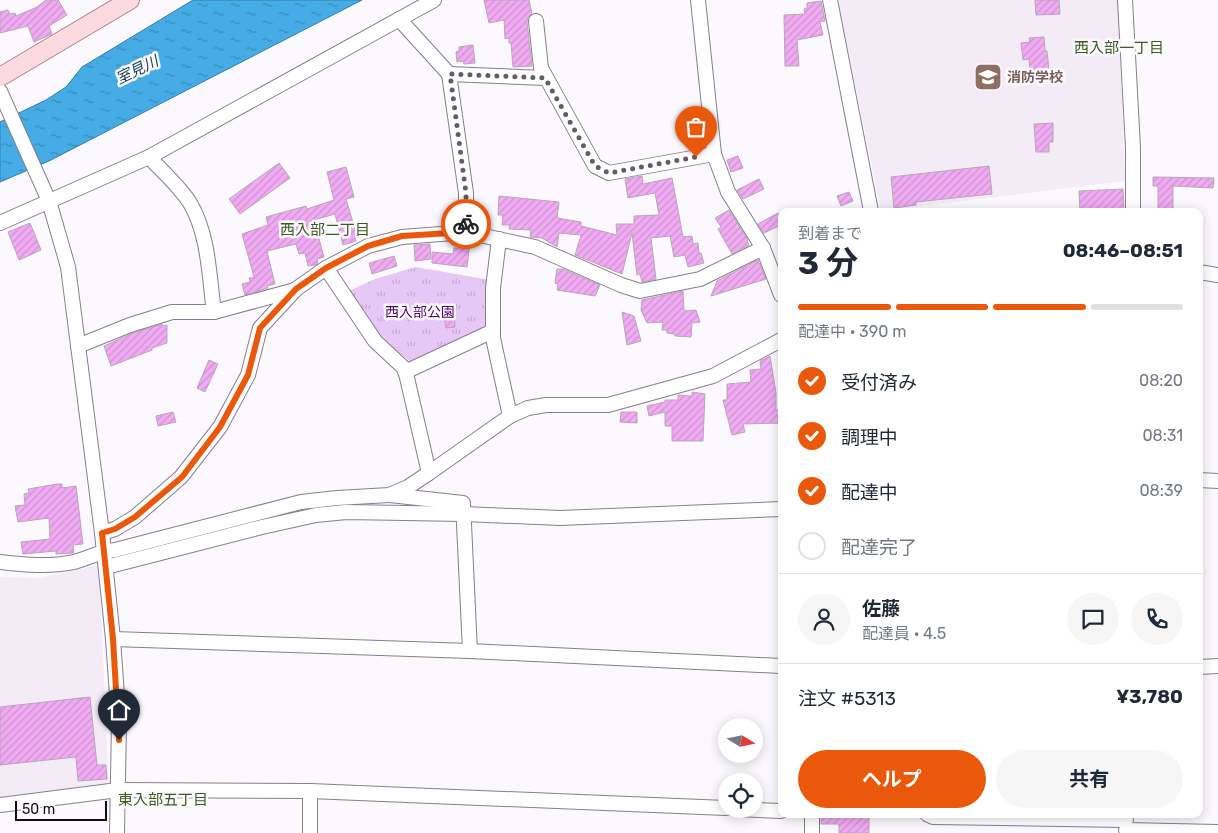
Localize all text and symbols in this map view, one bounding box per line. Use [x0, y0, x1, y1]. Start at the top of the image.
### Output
district label: 西入部一丁目 [1074, 39, 1164, 57]
water label: 室見川 [113, 51, 163, 88]
school or university icon: 消防学校 [973, 62, 1003, 92]
place label: 消防学校 [1007, 69, 1063, 86]
pin [675, 106, 717, 157]
icon: bag [682, 113, 710, 141]
courier [441, 199, 491, 249]
icon: bike [452, 210, 480, 238]
district label: 西入部二丁目 [280, 221, 370, 239]
text: 到着まで [798, 224, 862, 243]
text: 08:46–08:51 [1063, 239, 1183, 262]
text: 3 分 [798, 244, 858, 282]
park label: 西入部公園 [385, 304, 455, 321]
text: 配達中 · 390 m [798, 322, 907, 341]
icon: check [798, 367, 826, 395]
text: 受付済み [841, 371, 917, 394]
text: 08:20 [1139, 371, 1183, 390]
icon: check [798, 422, 826, 450]
text: 調理中 [841, 426, 898, 449]
text: 08:31 [1142, 426, 1183, 445]
icon: check [798, 477, 826, 505]
text: 配達中 [841, 481, 898, 504]
text: 08:39 [1139, 481, 1183, 500]
text: 配達完了 [841, 536, 917, 559]
button: person [798, 593, 850, 645]
button: chat [1067, 593, 1119, 645]
button: phone [1131, 593, 1183, 645]
text: 佐藤 [862, 597, 900, 620]
text: 配達員 · 4.5 [862, 624, 946, 643]
text: ¥3,780 [1116, 685, 1183, 708]
text: 注文 #5313 [798, 687, 896, 710]
pin [98, 689, 140, 740]
icon: home [105, 696, 133, 724]
north arrow [718, 718, 762, 762]
map controls [718, 718, 763, 818]
button: ヘルプ [798, 750, 986, 808]
button: 共有 [996, 750, 1183, 808]
button: locate [718, 773, 763, 818]
district label: 東入部五丁目 [118, 791, 208, 809]
scale bar [15, 798, 108, 821]
text: 50 m [22, 801, 55, 818]

